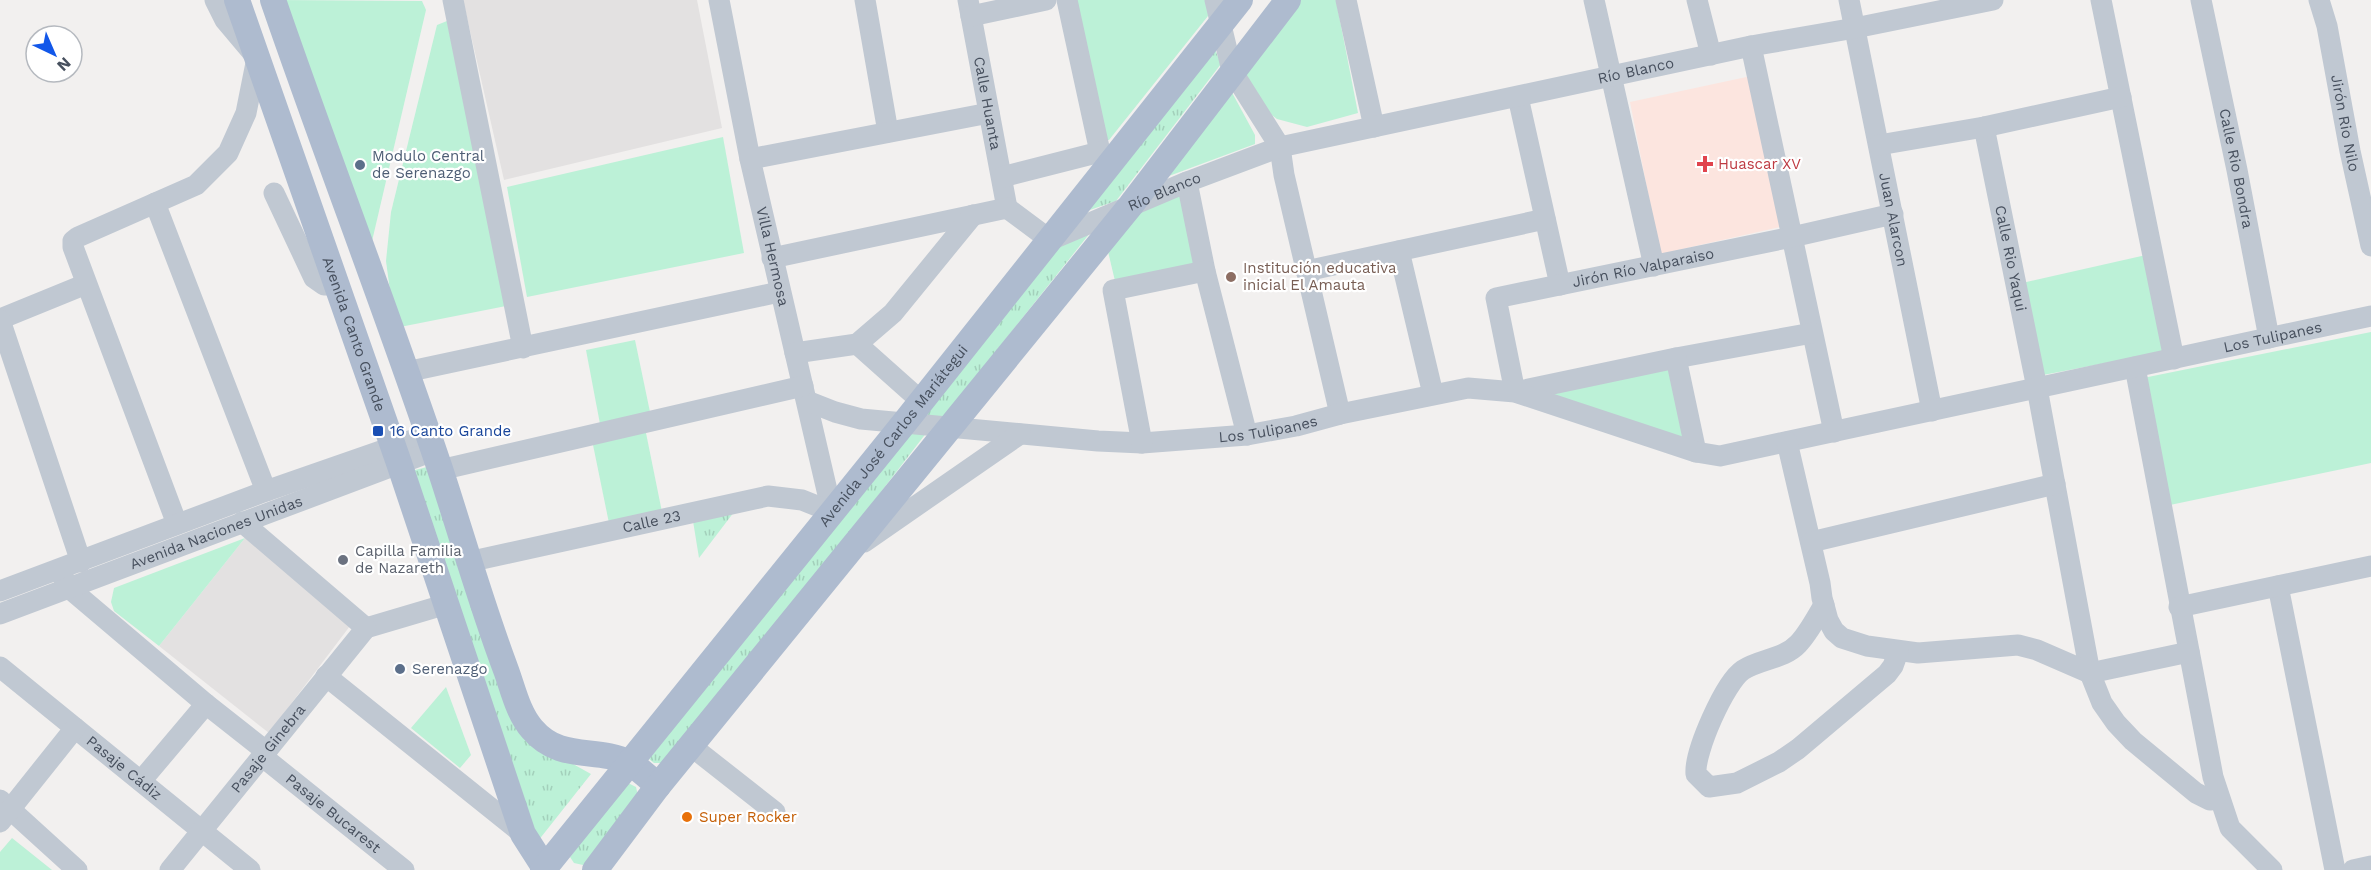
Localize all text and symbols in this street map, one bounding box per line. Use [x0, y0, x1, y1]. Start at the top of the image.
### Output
north arrow [24, 24, 84, 84]
text: N [53, 53, 75, 75]
street label: Río Blanco [1596, 54, 1676, 88]
street label: Calle Huanta [970, 55, 1005, 152]
street label: Jirón Rio Nilo [2327, 73, 2363, 173]
street label: Calle Rio Bondra [2215, 107, 2257, 230]
place label: Modulo Central de Serenazgo [372, 147, 485, 182]
marker: Huascar XV [1696, 155, 1714, 173]
place label: Huascar XV [1718, 155, 1801, 173]
marker: Modulo Central de Serenazgo [353, 158, 367, 172]
street label: Río Blanco [1125, 169, 1203, 215]
street label: Juan Alarcon [1875, 171, 1912, 268]
street label: Calle Rio Yaqui [1991, 204, 2030, 313]
street label: Villa Hermosa [752, 205, 793, 308]
street label: Jirón Río Valparaiso [1571, 244, 1716, 291]
street label: Avenida Canto Grande [319, 254, 389, 414]
place label: Institución educativa inicial El Amauta [1243, 259, 1397, 294]
marker: Institución educativa inicial El Amauta [1224, 270, 1238, 284]
street label: Los Tulipanes [2222, 318, 2324, 356]
street label: Avenida José Carlos Mariátegui [815, 341, 972, 530]
street label: Los Tulipanes [1218, 412, 1320, 446]
place label: 16 Canto Grande [390, 422, 511, 440]
marker: 16 Canto Grande [371, 424, 385, 438]
street label: Avenida Naciones Unidas [127, 492, 305, 573]
street label: Calle 23 [621, 506, 682, 537]
place label: Capilla Familia de Nazareth [355, 542, 462, 577]
marker: Capilla Familia de Nazareth [336, 553, 350, 567]
place label: Serenazgo [412, 660, 488, 678]
marker: Serenazgo [393, 662, 407, 676]
street label: Pasaje Ginebra [227, 701, 310, 797]
street label: Pasaje Cádiz [83, 732, 166, 804]
street label: Pasaje Bucarest [282, 770, 385, 857]
place label: Super Rocker [699, 808, 797, 826]
marker: Super Rocker [680, 810, 694, 824]

